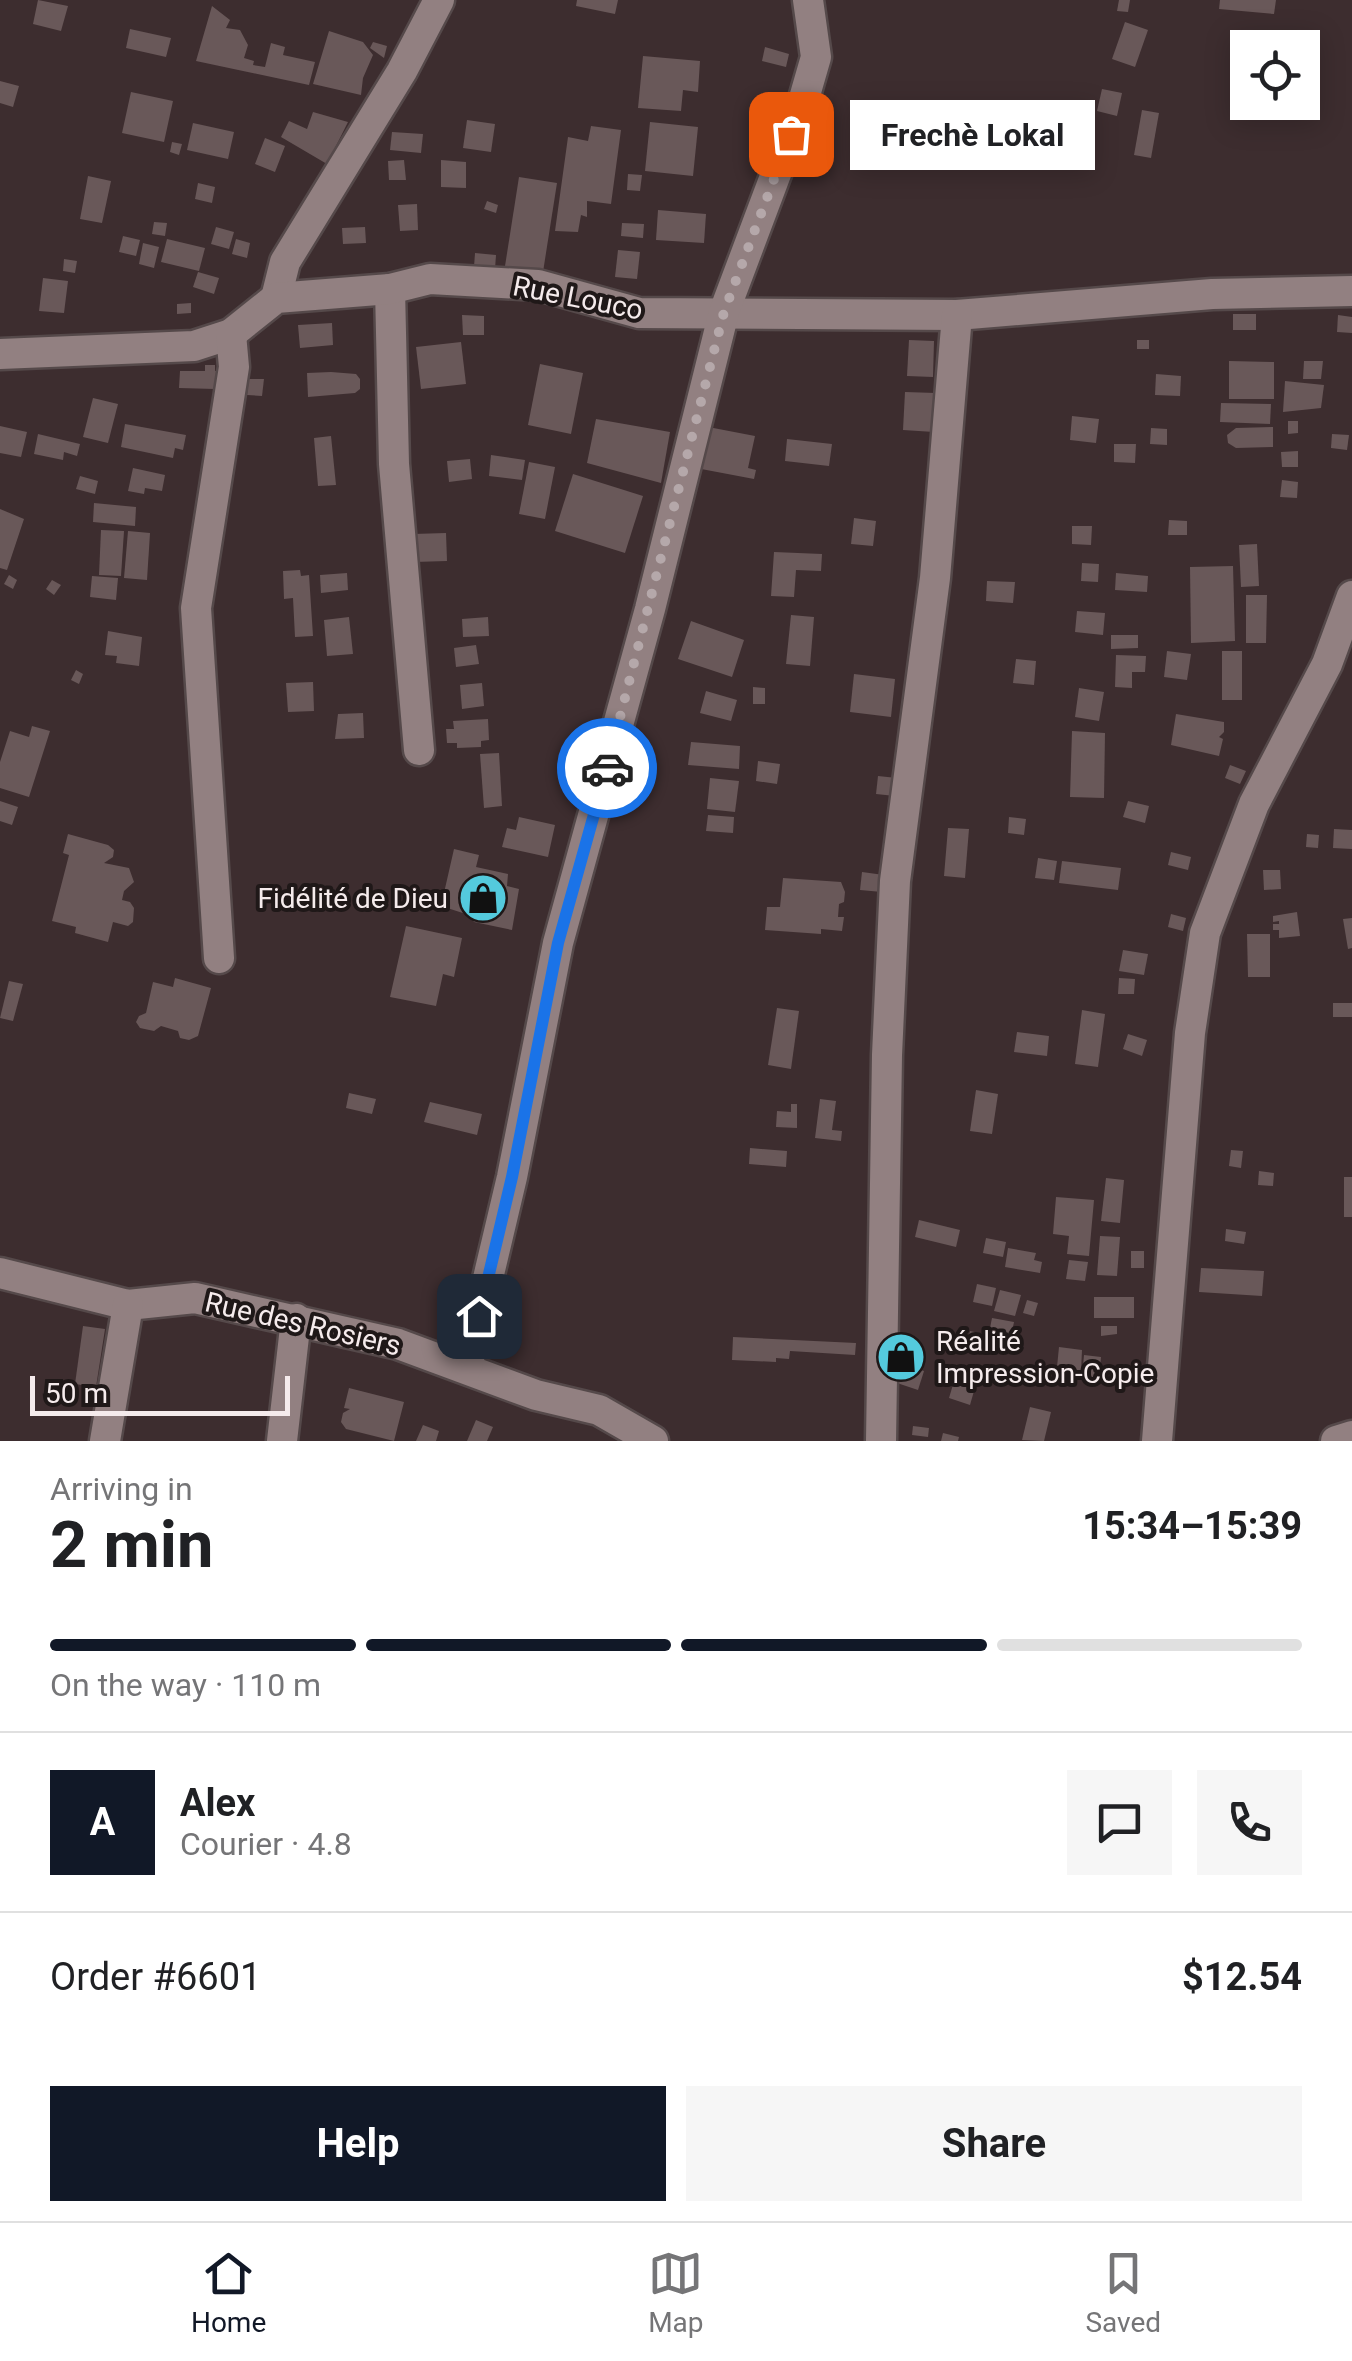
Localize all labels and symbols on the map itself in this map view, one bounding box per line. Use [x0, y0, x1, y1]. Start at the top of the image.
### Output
pin [749, 92, 834, 177]
callout: Frechè Lokal [851, 99, 1096, 169]
street label: Rue Louco [510, 269, 646, 327]
courier [557, 718, 657, 818]
shop icon: Fidélité de Dieu [457, 872, 509, 924]
place label: Fidélité de Dieu [257, 882, 448, 915]
pin [437, 1274, 522, 1359]
street label: Rue des Rosiers [202, 1285, 404, 1363]
place label: Réalité Impression-Copie [936, 1325, 1154, 1390]
shop icon: Réalité Impression-Copie [875, 1331, 927, 1383]
scale bar [30, 1371, 290, 1416]

